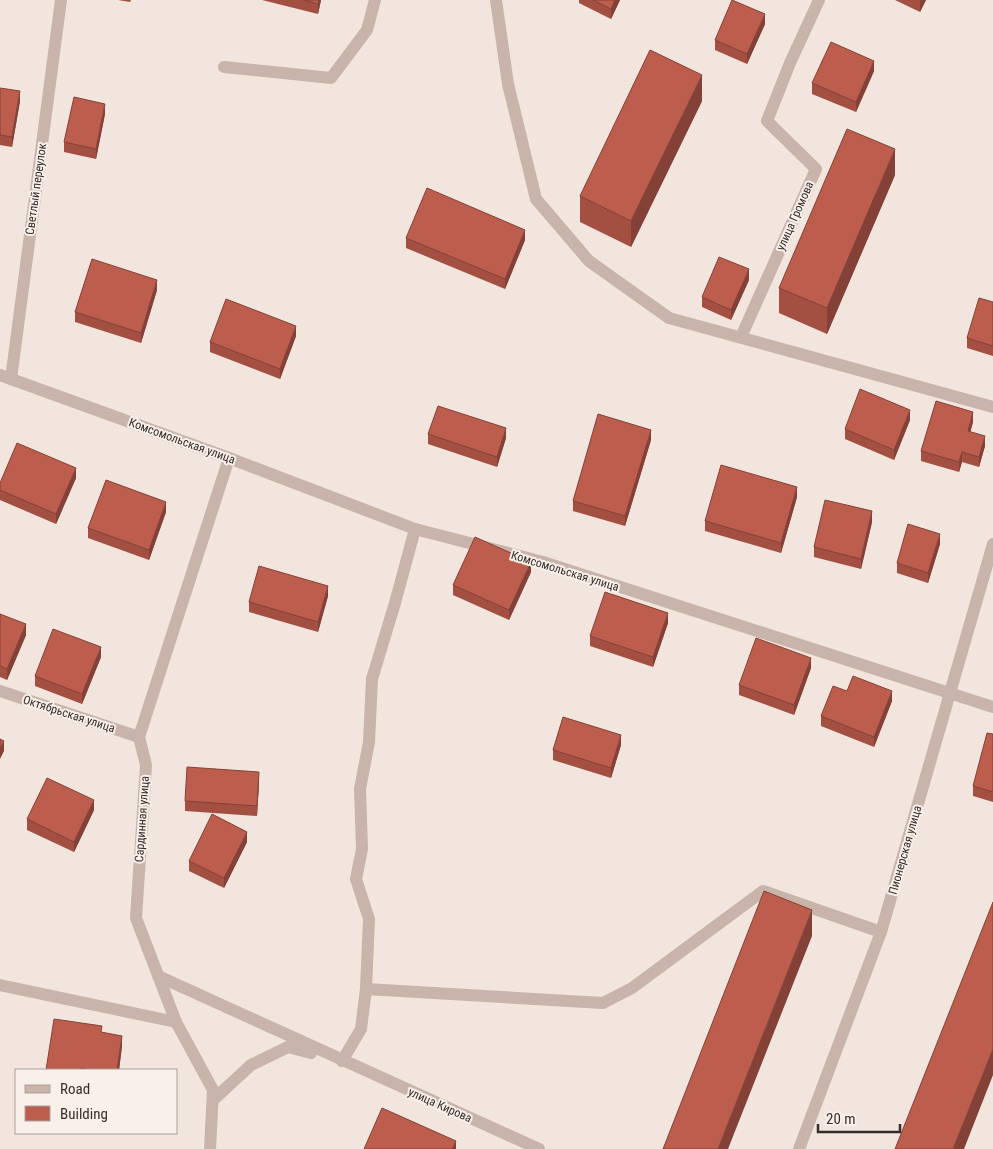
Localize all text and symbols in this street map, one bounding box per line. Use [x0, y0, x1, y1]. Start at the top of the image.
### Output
street label: Светлый переулок [23, 142, 49, 236]
street label: улица Громова [774, 179, 817, 253]
street label: Комсомольская улица [127, 415, 237, 467]
street label: Комсомольская улица [509, 548, 621, 594]
street label: Октябрьская улица [21, 693, 117, 736]
street label: Сардинная улица [132, 775, 152, 863]
street label: Пионерская улица [886, 804, 924, 896]
legend [15, 1069, 178, 1134]
text: Road [60, 1080, 90, 1098]
street label: улица Кирова [406, 1085, 474, 1125]
scale bar [818, 1102, 900, 1134]
text: Building [60, 1105, 108, 1123]
text: 20 m [826, 1110, 856, 1128]

